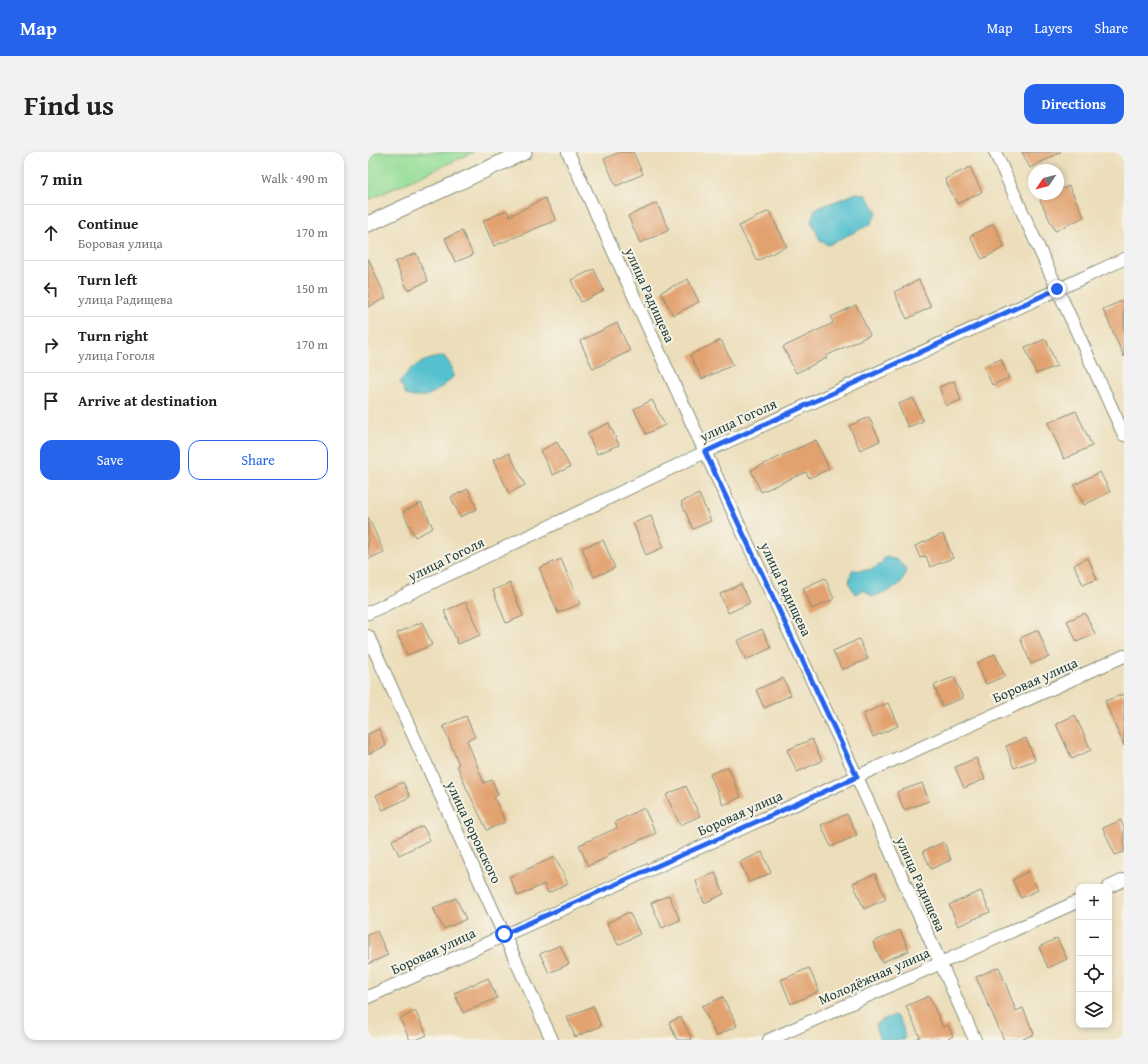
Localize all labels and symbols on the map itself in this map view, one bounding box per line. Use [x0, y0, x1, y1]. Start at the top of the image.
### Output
north arrow [1028, 164, 1064, 200]
street label: улица Радищева [620, 243, 680, 346]
route end [1048, 280, 1066, 298]
street label: улица Гоголя [695, 393, 780, 447]
street label: улица Гоголя [404, 532, 488, 587]
street label: улица Радищева [755, 538, 817, 640]
street label: Боровая улица [989, 652, 1081, 708]
street label: улица Воровского [441, 776, 507, 887]
street label: Боровая улица [694, 785, 786, 841]
street label: улица Радищева [891, 832, 951, 935]
street label: Боровая улица [387, 923, 479, 979]
route start [495, 925, 513, 943]
street label: Молодёжная улица [815, 942, 933, 1010]

